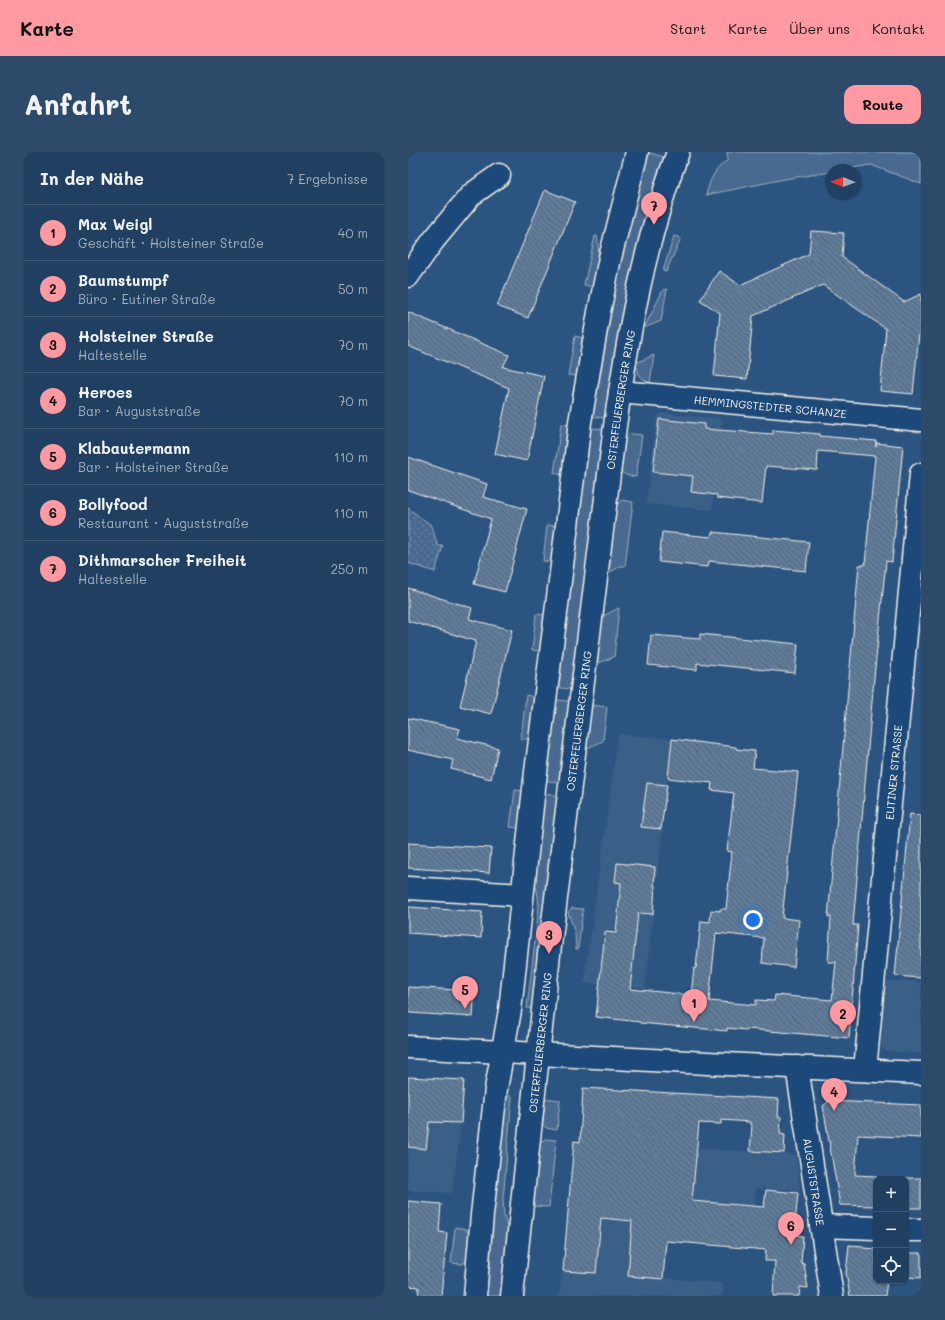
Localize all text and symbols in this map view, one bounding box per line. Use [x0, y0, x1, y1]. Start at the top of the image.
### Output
text: Karte [20, 16, 74, 41]
text: Start [670, 19, 706, 38]
text: Karte [728, 19, 767, 38]
text: Über uns [789, 19, 850, 38]
text: Kontakt [872, 19, 925, 38]
button: Route [844, 85, 921, 124]
text: Anfahrt [24, 86, 132, 122]
north arrow [825, 164, 861, 200]
text: In der Nähe [40, 167, 144, 189]
text: 7 Ergebnisse [287, 170, 368, 187]
pin: 7 [641, 192, 667, 225]
text: Max Weigl [78, 214, 152, 234]
text: 1 [50, 224, 56, 241]
text: 40 m [338, 224, 368, 241]
text: Geschäft · Holsteiner Straße [78, 234, 264, 251]
text: Baumstumpf [78, 270, 168, 290]
text: 2 [49, 280, 57, 297]
text: 50 m [338, 280, 368, 297]
text: Büro · Eutiner Straße [78, 290, 216, 307]
text: Holsteiner Straße [78, 326, 214, 346]
street label: OSTERFEUERBERGER RING [602, 328, 638, 470]
text: 3 [49, 336, 57, 353]
text: 70 m [338, 336, 368, 353]
text: Haltestelle [78, 346, 147, 363]
text: Heroes [78, 382, 132, 402]
street label: HEMMINGSTEDTER SCHANZE [693, 391, 847, 421]
text: 4 [49, 392, 57, 409]
text: 70 m [338, 392, 368, 409]
text: Bar · Auguststraße [78, 402, 200, 419]
text: Klabautermann [78, 438, 190, 458]
text: 5 [49, 448, 57, 465]
text: 110 m [334, 448, 368, 465]
text: Bar · Holsteiner Straße [78, 458, 229, 475]
text: Bollyfood [78, 494, 148, 514]
text: 6 [49, 504, 57, 521]
text: 110 m [334, 504, 368, 521]
text: Restaurant · Auguststraße [78, 514, 249, 531]
text: Dithmarscher Freiheit [78, 550, 246, 570]
text: 7 [49, 560, 57, 577]
text: 250 m [331, 560, 368, 577]
text: Haltestelle [78, 570, 147, 587]
street label: OSTERFEUERBERGER RING [562, 650, 594, 792]
street label: EUTINER STRASSE [881, 724, 905, 821]
your location [743, 910, 763, 930]
pin: 3 [536, 921, 562, 954]
street label: OSTERFEUERBERGER RING [524, 972, 554, 1113]
pin: 5 [452, 976, 478, 1009]
pin: 1 [681, 989, 707, 1022]
pin: 2 [830, 1000, 856, 1033]
pin: 4 [821, 1078, 847, 1111]
street label: AUGUSTSTRASSE [800, 1137, 829, 1227]
map controls [873, 1176, 909, 1284]
button: + [873, 1176, 909, 1212]
pin: 6 [778, 1212, 804, 1245]
button: − [873, 1212, 909, 1248]
button: locate [873, 1248, 909, 1284]

